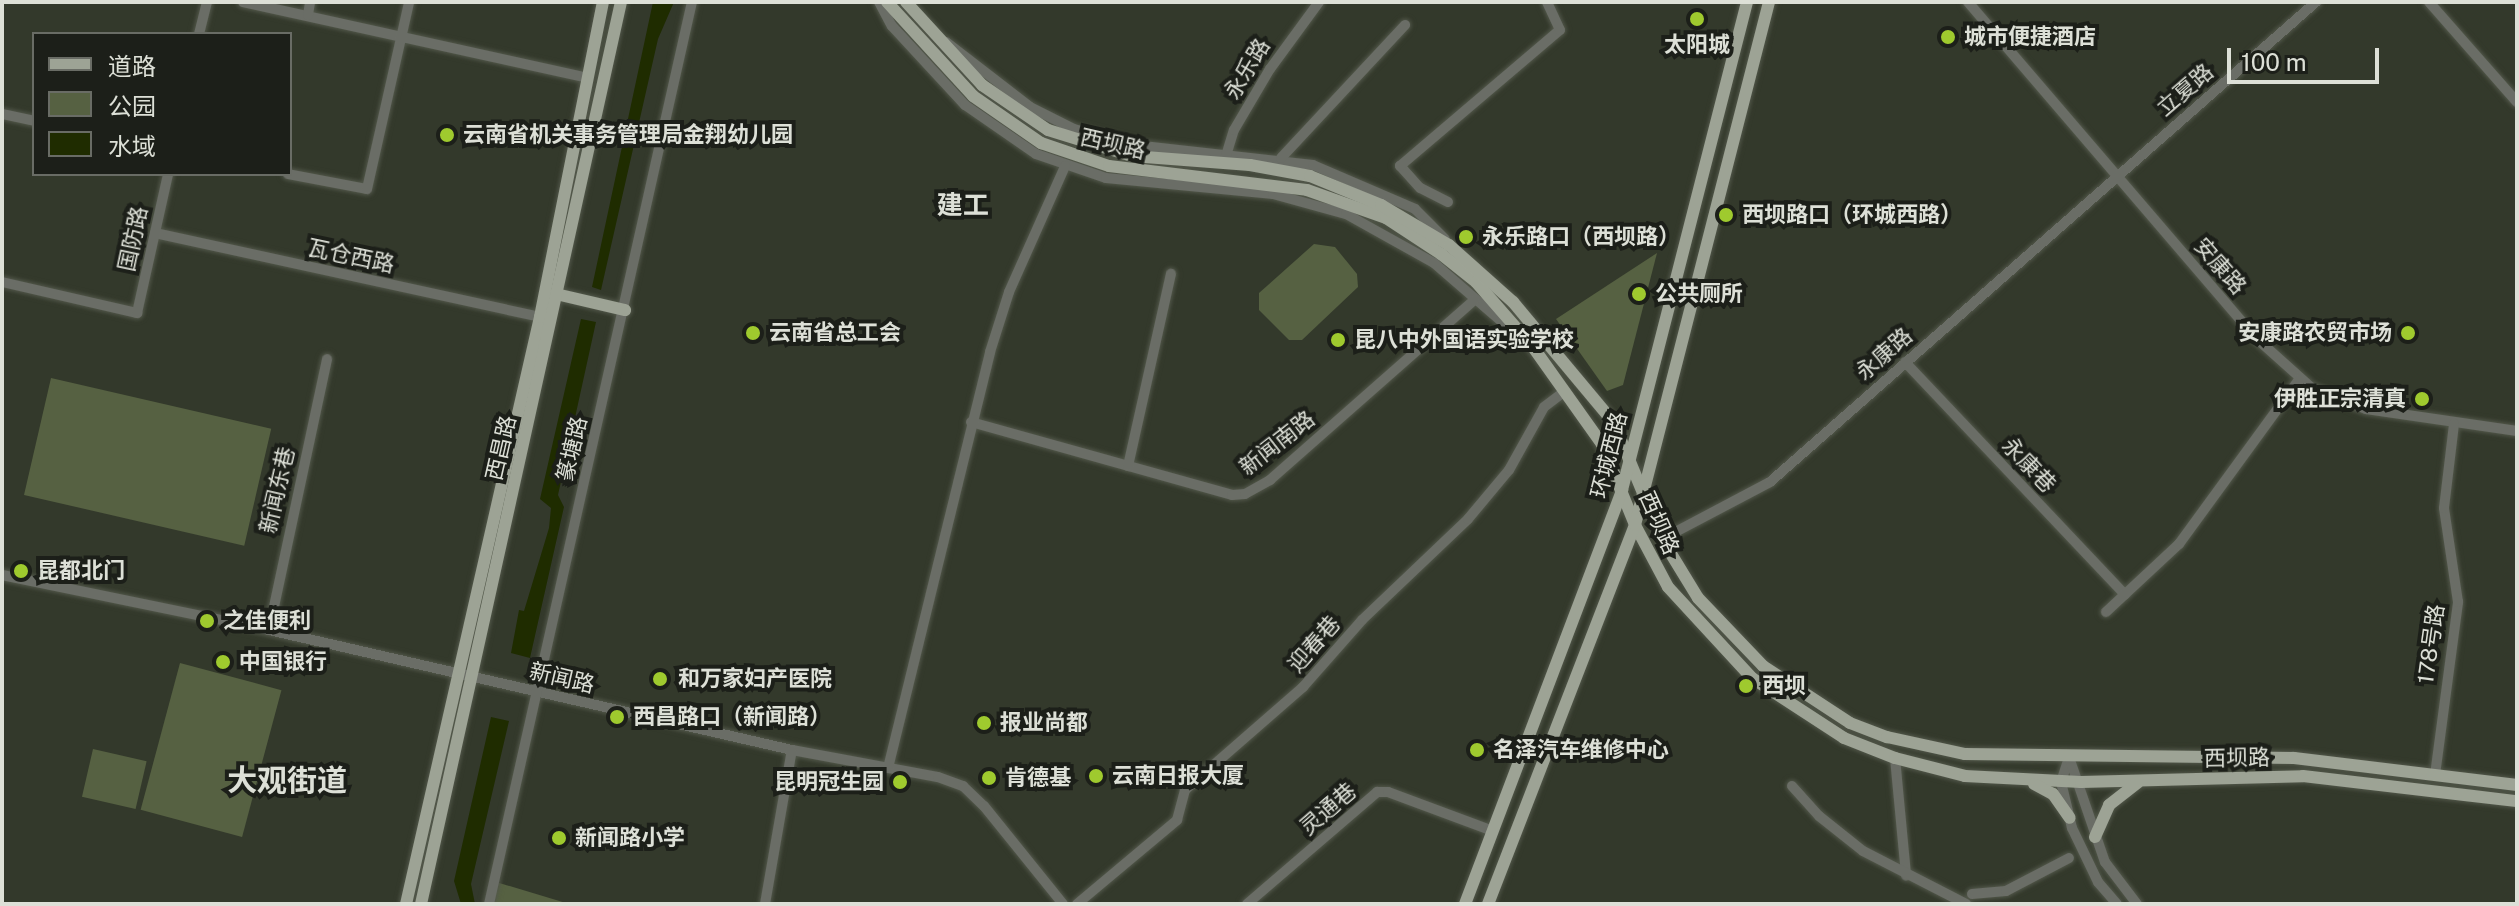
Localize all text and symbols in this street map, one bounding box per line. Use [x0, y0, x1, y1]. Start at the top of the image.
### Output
marker: 太阳城 [1688, 10, 1706, 28]
place label: 城市便捷酒店 [1964, 24, 2096, 50]
marker: 城市便捷酒店 [1939, 28, 1957, 46]
legend [32, 32, 292, 176]
place label: 太阳城 [1664, 32, 1730, 58]
scale bar [2231, 32, 2383, 82]
street label: 永乐路 [1219, 34, 1275, 104]
text: 100 m [2241, 48, 2307, 76]
text: 道路 [108, 52, 156, 80]
street label: 立夏路 [2151, 58, 2219, 122]
text: 公园 [108, 92, 156, 120]
place label: 云南省机关事务管理局金翔幼儿园 [463, 122, 793, 148]
street label: 西坝路 [1078, 124, 1148, 164]
marker: 云南省机关事务管理局金翔幼儿园 [438, 126, 456, 144]
text: 水域 [108, 132, 156, 160]
district label: 建工 [937, 189, 989, 221]
place label: 西坝路口（环城西路） [1742, 202, 1962, 228]
street label: 国防路 [113, 204, 153, 274]
marker: 西坝路口（环城西路） [1717, 206, 1735, 224]
place label: 永乐路口（西坝路） [1482, 224, 1680, 250]
marker: 永乐路口（西坝路） [1457, 228, 1475, 246]
street label: 安康路 [2188, 232, 2252, 300]
street label: 瓦仓西路 [305, 234, 397, 278]
place label: 公共厕所 [1655, 281, 1743, 307]
marker: 公共厕所 [1630, 285, 1648, 303]
place label: 云南省总工会 [769, 320, 901, 346]
place label: 安康路农贸市场 [2238, 320, 2392, 346]
street label: 永康路 [1850, 322, 1918, 386]
marker: 云南省总工会 [744, 324, 762, 342]
marker: 安康路农贸市场 [2399, 324, 2417, 342]
place label: 昆八中外国语实验学校 [1354, 327, 1574, 353]
marker: 昆八中外国语实验学校 [1329, 331, 1347, 349]
place label: 伊胜正宗清真 [2274, 386, 2406, 412]
marker: 伊胜正宗清真 [2413, 390, 2431, 408]
street label: 新闻南路 [1234, 406, 1320, 480]
street label: 环城西路 [1586, 409, 1632, 501]
street label: 西昌路 [481, 413, 521, 483]
street label: 篆塘路 [552, 414, 592, 484]
street label: 永康巷 [1997, 432, 2061, 498]
street label: 新闻东巷 [254, 444, 300, 536]
street label: 西坝路 [1634, 487, 1684, 559]
place label: 昆都北门 [37, 558, 125, 584]
marker: 昆都北门 [12, 562, 30, 580]
street label: 178号路 [2412, 603, 2450, 685]
place label: 之佳便利 [223, 608, 311, 634]
street label: 迎春巷 [1282, 610, 1346, 678]
marker: 之佳便利 [198, 612, 216, 630]
place label: 中国银行 [239, 649, 327, 675]
marker: 中国银行 [214, 653, 232, 671]
street label: 新闻路 [527, 658, 597, 698]
place label: 和万家妇产医院 [678, 666, 832, 692]
marker: 和万家妇产医院 [649, 668, 671, 690]
place label: 西坝 [1762, 673, 1806, 699]
marker: 西坝 [1737, 677, 1755, 695]
place label: 西昌路口（新闻路） [633, 704, 831, 730]
marker: 西昌路口（新闻路） [608, 708, 626, 726]
place label: 报业尚都 [1000, 710, 1088, 736]
marker: 报业尚都 [975, 714, 993, 732]
place label: 名泽汽车维修中心 [1493, 737, 1669, 763]
marker: 名泽汽车维修中心 [1468, 741, 1486, 759]
street label: 西坝路 [2204, 744, 2270, 772]
district label: 大观街道 [227, 762, 347, 798]
place label: 云南日报大厦 [1112, 763, 1244, 789]
place label: 肯德基 [1005, 765, 1071, 791]
marker: 云南日报大厦 [1087, 767, 1105, 785]
place label: 昆明冠生园 [774, 769, 884, 795]
marker: 肯德基 [980, 769, 998, 787]
marker: 昆明冠生园 [891, 773, 909, 791]
street label: 灵通巷 [1294, 777, 1362, 841]
place label: 新闻路小学 [575, 825, 685, 851]
marker: 新闻路小学 [550, 829, 568, 847]

